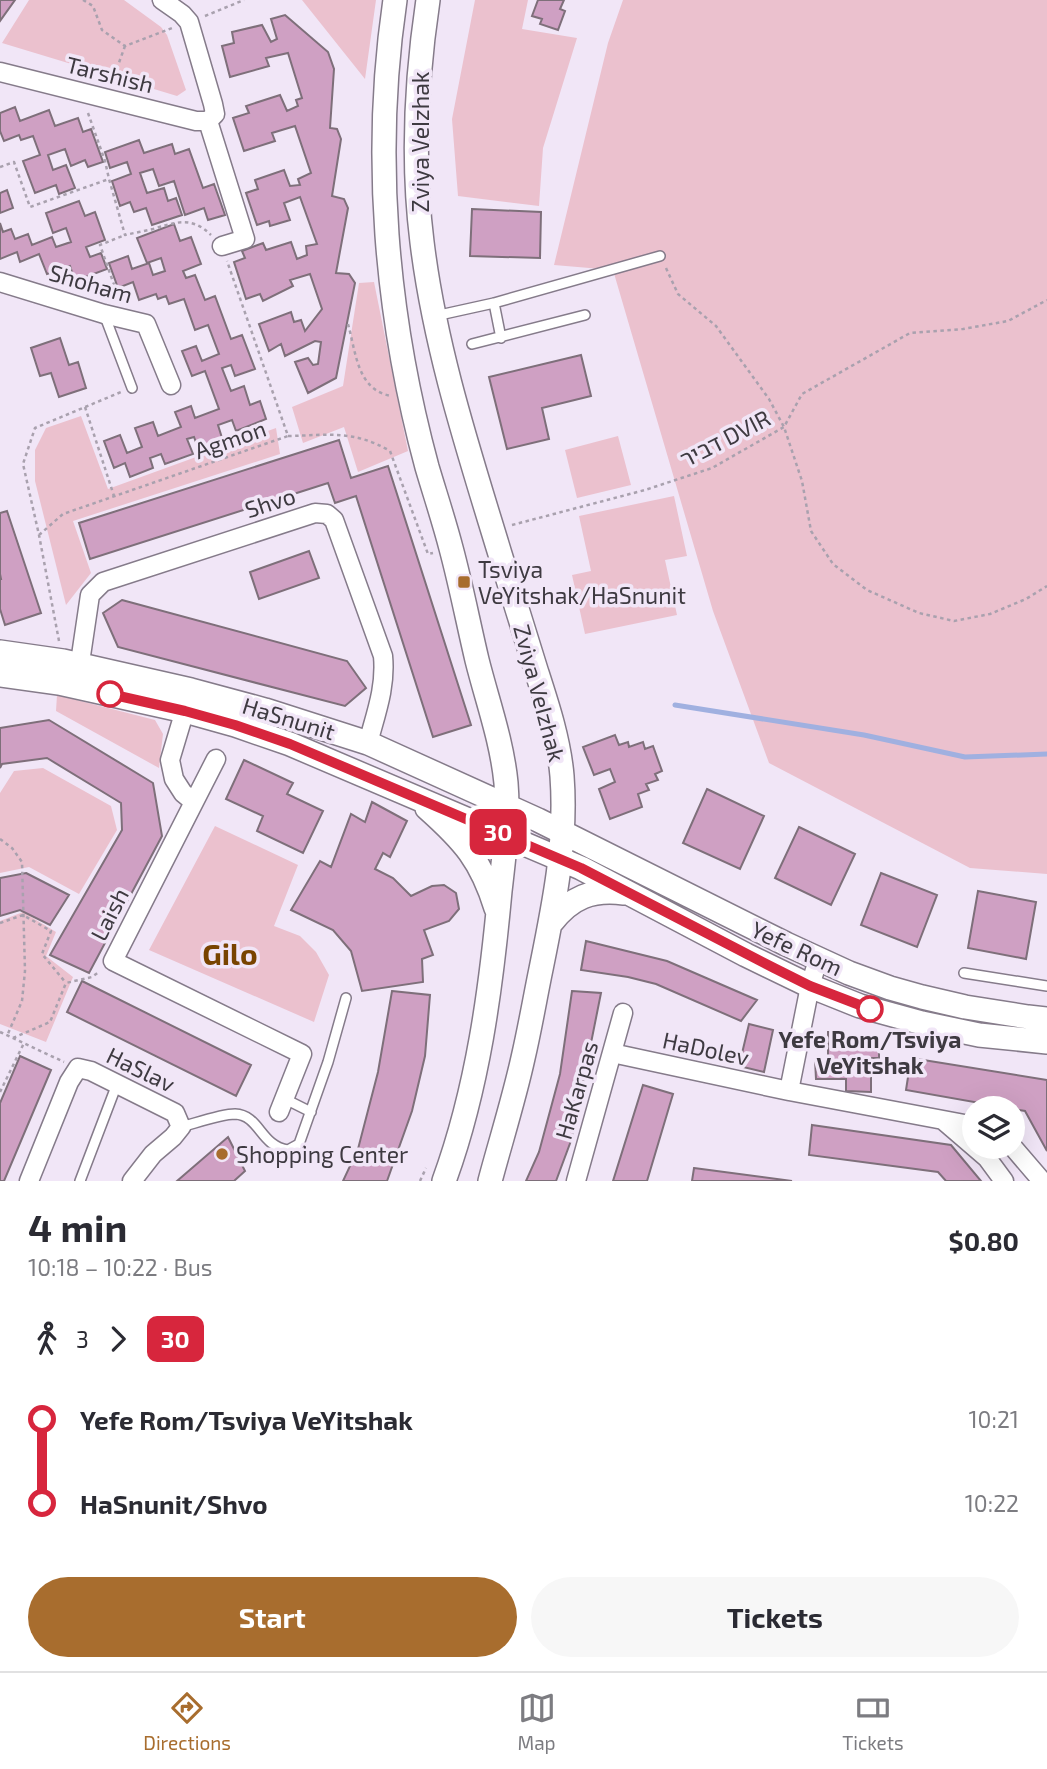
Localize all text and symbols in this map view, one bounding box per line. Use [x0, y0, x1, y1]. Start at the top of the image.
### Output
street label: Tarshish [64, 50, 156, 98]
street label: Zviya VeIzhak [406, 71, 434, 212]
street label: Shoham [46, 258, 136, 308]
street label: דביר DVIR [675, 403, 775, 473]
street label: Agmon [191, 414, 269, 464]
street label: Shvo [241, 481, 299, 523]
place label: Tsviya VeYitshak/HaSnunit [478, 555, 686, 609]
marker: Tsviya VeYitshak/HaSnunit [456, 574, 472, 590]
street label: Zviya VeIzhak [508, 621, 572, 765]
unlabelled marker [97, 681, 123, 707]
street label: HaSnunit [239, 691, 339, 745]
line badge: 30 [466, 809, 530, 855]
text: 30 [484, 817, 512, 846]
street label: Laish [84, 883, 134, 945]
street label: Yefe Rom [747, 915, 847, 981]
district label: Gilo [202, 935, 258, 971]
marker: Yefe Rom/Tsviya VeYitshak [857, 996, 883, 1022]
street label: HaDolev [660, 1025, 752, 1071]
place label: Yefe Rom/Tsviya VeYitshak [779, 1025, 961, 1079]
street label: HaKarpas [549, 1038, 603, 1142]
street label: HaSlav [102, 1041, 180, 1097]
map controls [962, 1096, 1025, 1159]
button: layers [962, 1096, 1025, 1159]
place label: Shopping Center [236, 1140, 408, 1168]
marker: Shopping Center [214, 1146, 230, 1162]
text: 4 min [28, 1204, 127, 1250]
text: $0.80 [949, 1225, 1019, 1256]
text: 10:18 – 10:22 · Bus [28, 1253, 212, 1281]
icon: walk [28, 1320, 66, 1358]
icon: forward [99, 1320, 137, 1358]
text: 30 [161, 1324, 190, 1353]
text: 3 [76, 1325, 89, 1353]
text: Yefe Rom/Tsviya VeYitshak [80, 1404, 413, 1435]
text: 10:21 [968, 1405, 1019, 1433]
text: HaSnunit/Shvo [80, 1488, 268, 1519]
text: 10:22 [965, 1489, 1019, 1517]
button: Start [28, 1577, 517, 1657]
button: Tickets [531, 1577, 1019, 1657]
tab: Directions [143, 1689, 231, 1754]
tab: Map [517, 1689, 556, 1754]
tab: Tickets [842, 1689, 904, 1754]

